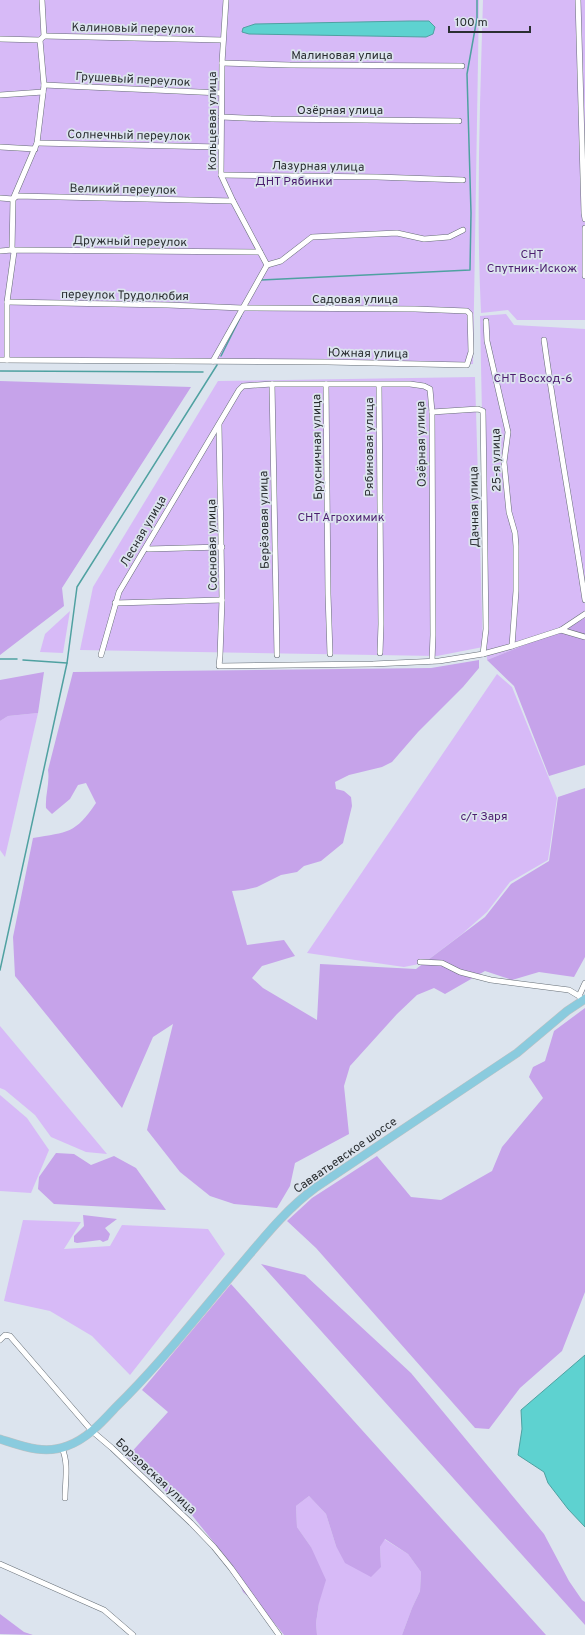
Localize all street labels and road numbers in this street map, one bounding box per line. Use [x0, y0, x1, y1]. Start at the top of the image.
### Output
street label: Калиновый переулок [71, 20, 195, 38]
street label: Малиновая улица [291, 48, 393, 64]
street label: Грушевый переулок [75, 69, 191, 91]
street label: Кольцевая улица [205, 71, 221, 171]
street label: Озёрная улица [297, 103, 383, 119]
street label: Солнечный переулок [67, 127, 191, 145]
street label: Лазурная улица [272, 158, 364, 176]
street label: Великий переулок [69, 181, 177, 199]
street label: Дружный переулок [73, 233, 187, 251]
street label: переулок Трудолюбия [61, 287, 189, 305]
street label: Садовая улица [312, 292, 398, 308]
street label: Южная улица [328, 345, 408, 363]
street label: Брусничная улица [309, 394, 327, 500]
street label: Рябиновая улица [362, 397, 378, 497]
street label: Озёрная улица [413, 401, 431, 487]
street label: 25-я улица [488, 428, 506, 492]
street label: Дачная улица [466, 466, 484, 548]
street label: Берёзовая улица [256, 471, 274, 569]
street label: Лесная улица [117, 493, 171, 570]
street label: Сосновая улица [204, 499, 222, 591]
street label: Савватьевское шоссе [291, 1114, 401, 1198]
street label: Борзовская улица [112, 1435, 199, 1518]

